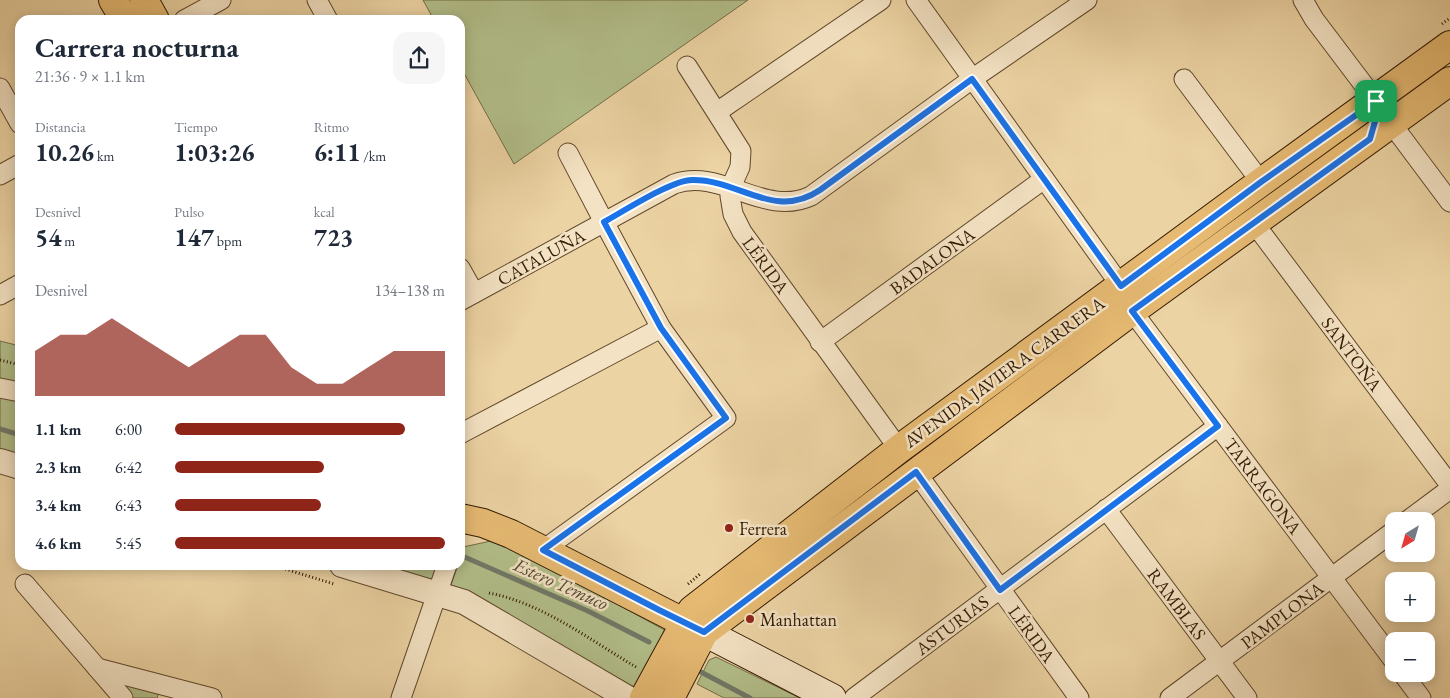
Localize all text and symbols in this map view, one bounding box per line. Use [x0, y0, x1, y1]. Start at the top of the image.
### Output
text: Carrera nocturna [35, 29, 239, 65]
button: share [393, 32, 445, 84]
text: 21:36 · 9 × 1.1 km [35, 66, 145, 87]
pin [1355, 80, 1397, 122]
icon: arrive [1362, 87, 1390, 115]
text: Distancia [35, 118, 86, 136]
text: Tiempo [174, 118, 218, 136]
text: Ritmo [314, 118, 349, 136]
text: 10.26 [35, 136, 94, 168]
text: 1:03:26 [174, 136, 255, 168]
text: 6:11 [314, 136, 360, 168]
text: km [94, 147, 114, 165]
text: /km [360, 147, 386, 165]
text: Desnivel [35, 203, 81, 221]
text: Pulso [174, 203, 204, 221]
text: kcal [314, 203, 335, 221]
text: 54 [35, 221, 61, 253]
text: 147 [174, 221, 214, 253]
text: 723 [314, 221, 353, 253]
street label: BADALONA [885, 222, 979, 300]
street label: CATALUÑA [493, 223, 589, 291]
text: m [61, 232, 75, 250]
text: bpm [214, 232, 242, 250]
street label: LÉRIDA [738, 232, 795, 299]
text: Desnivel [35, 280, 88, 301]
text: 134–138 m [374, 280, 445, 301]
street label: AVENIDA JAVIERA CARRERA [898, 291, 1109, 453]
street label: SANTOÑA [1317, 312, 1388, 396]
text: 1.1 km [35, 419, 81, 440]
text: 6:00 [115, 419, 142, 440]
street label: TARRAGONA [1219, 433, 1307, 539]
text: 2.3 km [35, 457, 81, 478]
text: 6:42 [115, 457, 142, 478]
text: 3.4 km [35, 495, 81, 516]
text: 6:43 [115, 495, 142, 516]
north arrow [1385, 512, 1435, 562]
map controls [1385, 512, 1435, 682]
place label: Ferrera [739, 517, 788, 540]
marker: Ferrera [723, 522, 735, 534]
text: 4.6 km [35, 533, 81, 554]
text: 5:45 [115, 533, 142, 554]
water label: Estero Temuco [509, 552, 612, 616]
street label: RAMBLAS [1142, 563, 1212, 645]
button: + [1385, 572, 1435, 622]
street label: PAMPLONA [1236, 576, 1328, 654]
street label: ASTURIAS [910, 590, 993, 661]
street label: LÉRIDA [1004, 601, 1061, 668]
place label: Manhattan [760, 608, 837, 631]
marker: Manhattan [744, 613, 756, 625]
button: − [1385, 632, 1435, 682]

